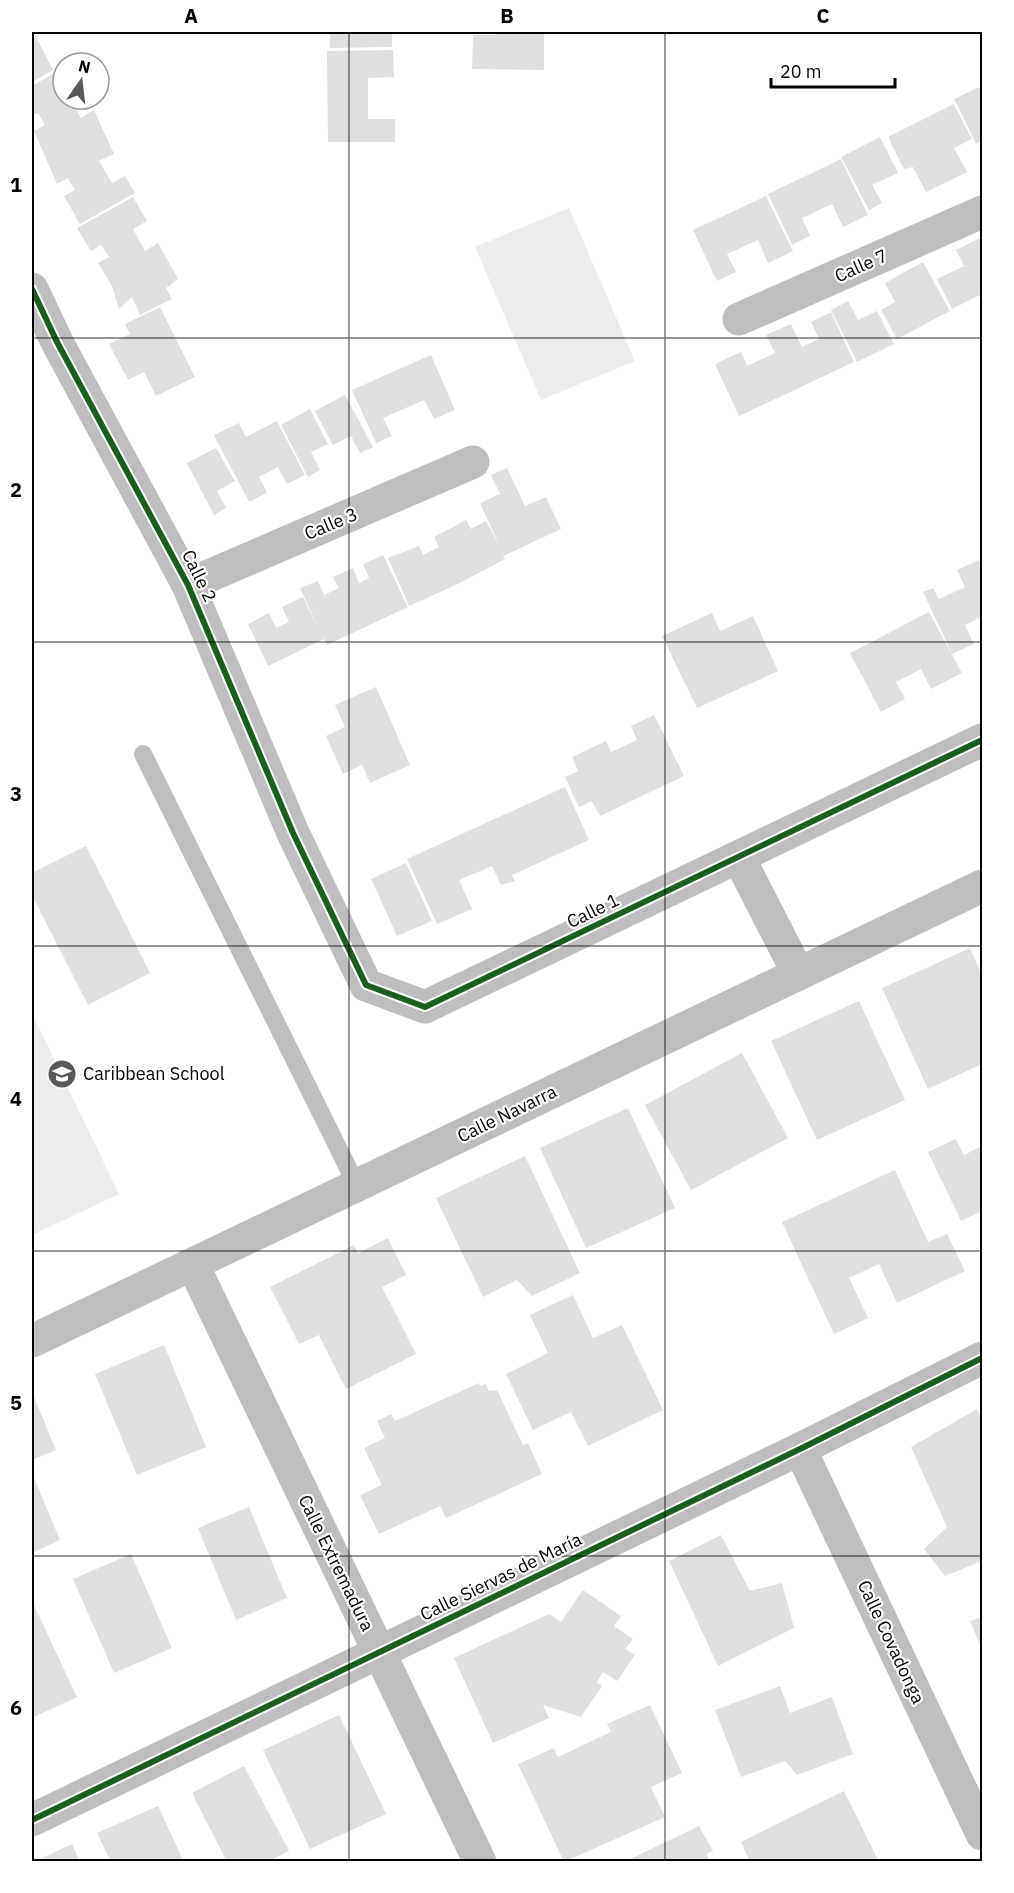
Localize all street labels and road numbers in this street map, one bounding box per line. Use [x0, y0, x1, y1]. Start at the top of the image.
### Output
street label: Calle 7 [831, 244, 891, 287]
street label: Calle 3 [301, 502, 361, 545]
street label: Calle 2 [177, 546, 222, 606]
street label: Calle 1 [563, 888, 623, 933]
street label: Calle Navarra [453, 1079, 561, 1148]
street label: Calle Extremadura [293, 1491, 380, 1635]
street label: Calle Siervas de María [416, 1527, 586, 1626]
street label: Calle Covadonga [853, 1576, 930, 1708]

